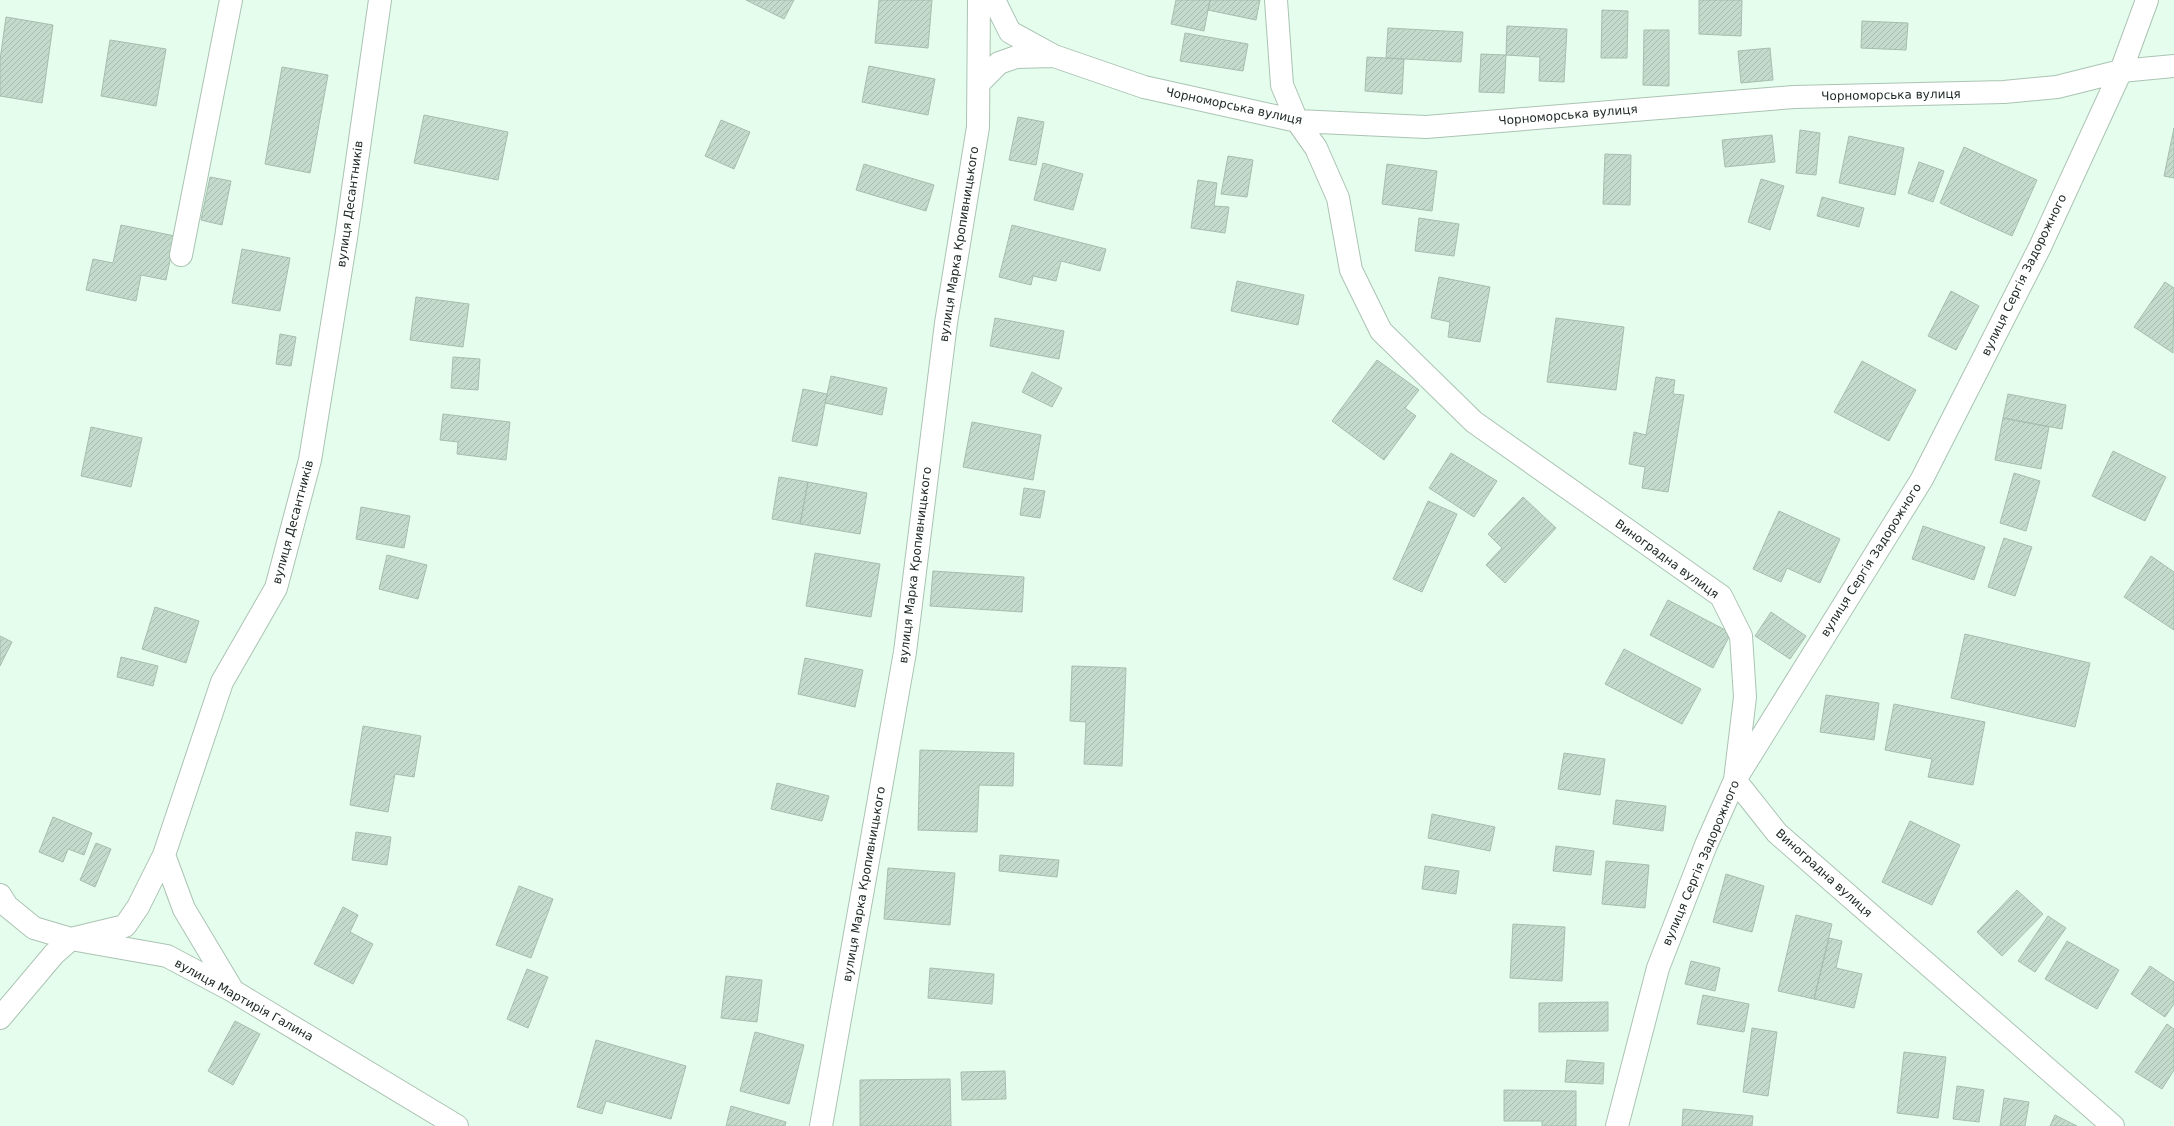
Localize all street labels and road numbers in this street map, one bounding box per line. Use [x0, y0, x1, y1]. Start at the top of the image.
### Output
street label: Чорноморська вулиця [1164, 85, 1304, 127]
street label: Чорноморська вулиця [1821, 87, 1961, 103]
street label: Чорноморська вулиця [1498, 102, 1638, 128]
street label: вулиця Десантників [334, 140, 366, 268]
street label: вулиця Марка Кропивницького [937, 145, 981, 343]
street label: вулиця Сергія Задорожного [1979, 192, 2069, 358]
street label: вулиця Десантників [270, 459, 316, 585]
street label: вулиця Марка Кропивницького [896, 466, 934, 664]
street label: вулиця Сергія Задорожного [1818, 481, 1924, 639]
street label: Виноградна вулиця [1612, 517, 1722, 601]
street label: вулиця Сергія Задорожного [1660, 778, 1742, 948]
street label: вулиця Марка Кропивницького [840, 785, 888, 983]
street label: Виноградна вулиця [1773, 826, 1875, 920]
street label: вулиця Мартирія Галина [172, 956, 316, 1044]

